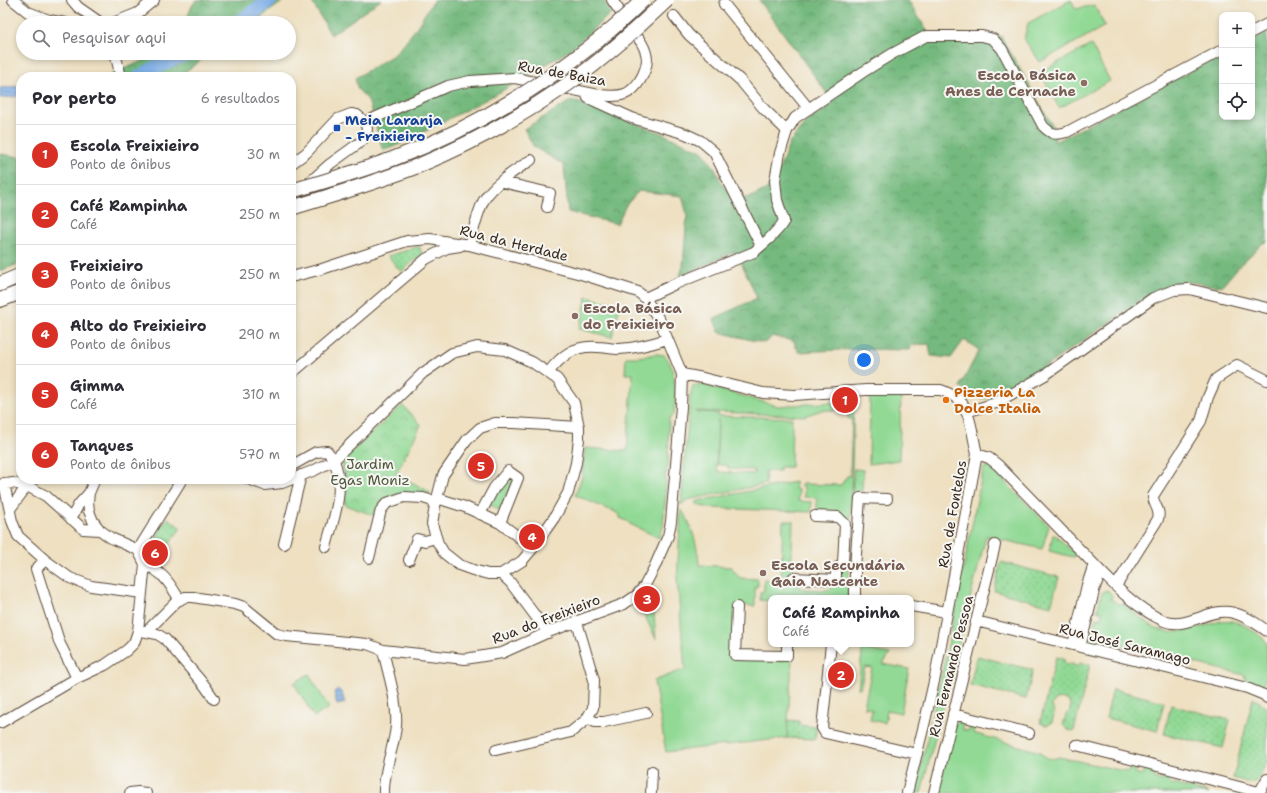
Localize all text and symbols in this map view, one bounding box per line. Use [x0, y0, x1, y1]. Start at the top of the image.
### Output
map controls [1219, 12, 1255, 120]
button: + [1219, 12, 1255, 48]
search box [16, 16, 296, 60]
icon: search [30, 27, 52, 49]
text: Pesquisar aqui [62, 28, 166, 48]
button: − [1219, 48, 1255, 84]
street label: Rua de Baiza [516, 56, 608, 90]
place label: Escola Básica Anes de Cernache [945, 66, 1076, 100]
marker: Escola Básica Anes de Cernache [1079, 78, 1089, 88]
button: locate [1219, 84, 1255, 120]
text: Por perto [32, 87, 117, 109]
text: 6 resultados [201, 90, 280, 107]
place label: Meia Laranja - Freixieiro [345, 111, 443, 145]
marker: Meia Laranja - Freixieiro [332, 123, 342, 133]
text: Escola Freixieiro [70, 136, 199, 156]
text: 1 [42, 146, 48, 163]
text: 30 m [246, 146, 280, 163]
text: Ponto de ônibus [70, 156, 171, 173]
text: Café Rampinha [70, 196, 187, 216]
text: 2 [40, 206, 50, 223]
text: 250 m [239, 206, 280, 223]
text: Café [70, 216, 97, 233]
street label: Rua da Herdade [458, 221, 570, 265]
text: Freixieiro [70, 256, 143, 276]
text: 3 [40, 266, 50, 283]
text: 250 m [239, 266, 280, 283]
text: Ponto de ônibus [70, 276, 171, 293]
place label: Escola Básica do Freixieiro [583, 299, 682, 333]
marker: Escola Básica do Freixieiro [570, 311, 580, 321]
text: Alto do Freixieiro [70, 316, 207, 336]
text: 4 [40, 326, 50, 343]
text: 290 m [238, 326, 280, 343]
text: Ponto de ônibus [70, 336, 171, 353]
your location [854, 350, 874, 370]
text: Gimma [70, 376, 124, 396]
place label: Pizzeria La Dolce Italia [954, 383, 1041, 417]
pin: 1 [832, 385, 858, 415]
text: 5 [41, 386, 49, 403]
text: 310 m [242, 386, 280, 403]
marker: Pizzeria La Dolce Italia [941, 395, 951, 405]
text: Café [70, 396, 97, 413]
text: Tanques [70, 436, 134, 456]
text: 6 [40, 446, 50, 463]
text: 570 m [239, 446, 280, 463]
pin: 5 [468, 451, 494, 481]
park label: Jardim Egas Moniz [330, 455, 410, 489]
text: Ponto de ônibus [70, 456, 171, 473]
street label: Rua de Fontelos [934, 459, 970, 569]
pin: 4 [519, 522, 545, 552]
pin: 6 [142, 538, 168, 568]
place label: Escola Secundária Gaia Nascente [771, 556, 905, 590]
marker: Escola Secundária Gaia Nascente [758, 568, 768, 578]
pin: 3 [634, 584, 660, 614]
street label: Rua do Freixieiro [489, 590, 603, 648]
street label: Rua Fernando Pessoa [925, 593, 977, 739]
popup [768, 595, 914, 647]
text: Café Rampinha [782, 603, 900, 623]
street label: Rua José Saramago [1057, 619, 1193, 669]
text: Café [782, 623, 810, 640]
pin: 2 [828, 660, 854, 690]

